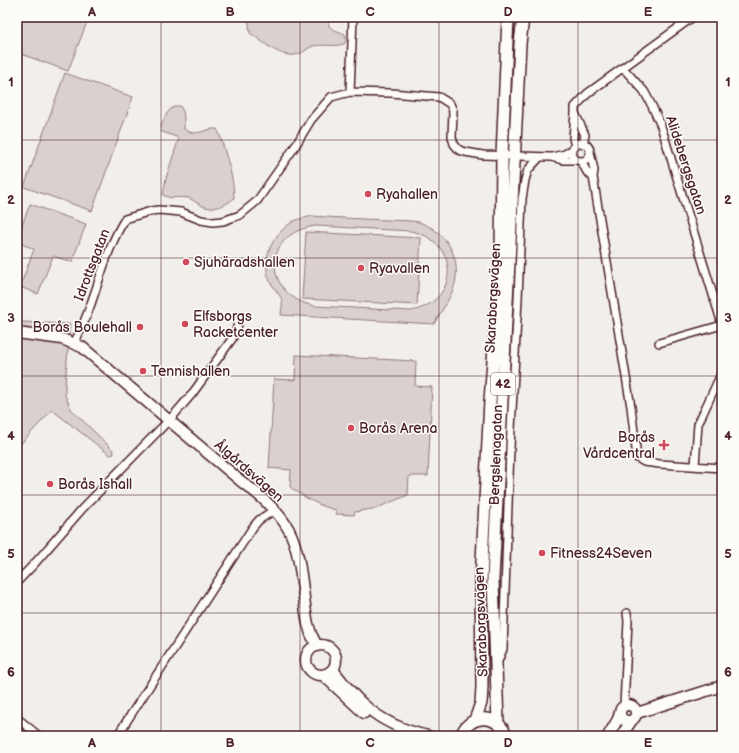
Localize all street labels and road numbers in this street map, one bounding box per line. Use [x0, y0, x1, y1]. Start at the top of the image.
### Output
street label: Alidebergsgatan [662, 113, 710, 217]
street label: Idrottsgatan [70, 226, 114, 304]
street label: Skaraborgsvägen [482, 242, 504, 353]
road number: 42 [491, 373, 515, 395]
street label: Bergslenagatan [486, 404, 506, 506]
street label: Ålgårdsvägen [211, 435, 288, 506]
street label: Skaraborgsvägen [471, 567, 491, 677]

